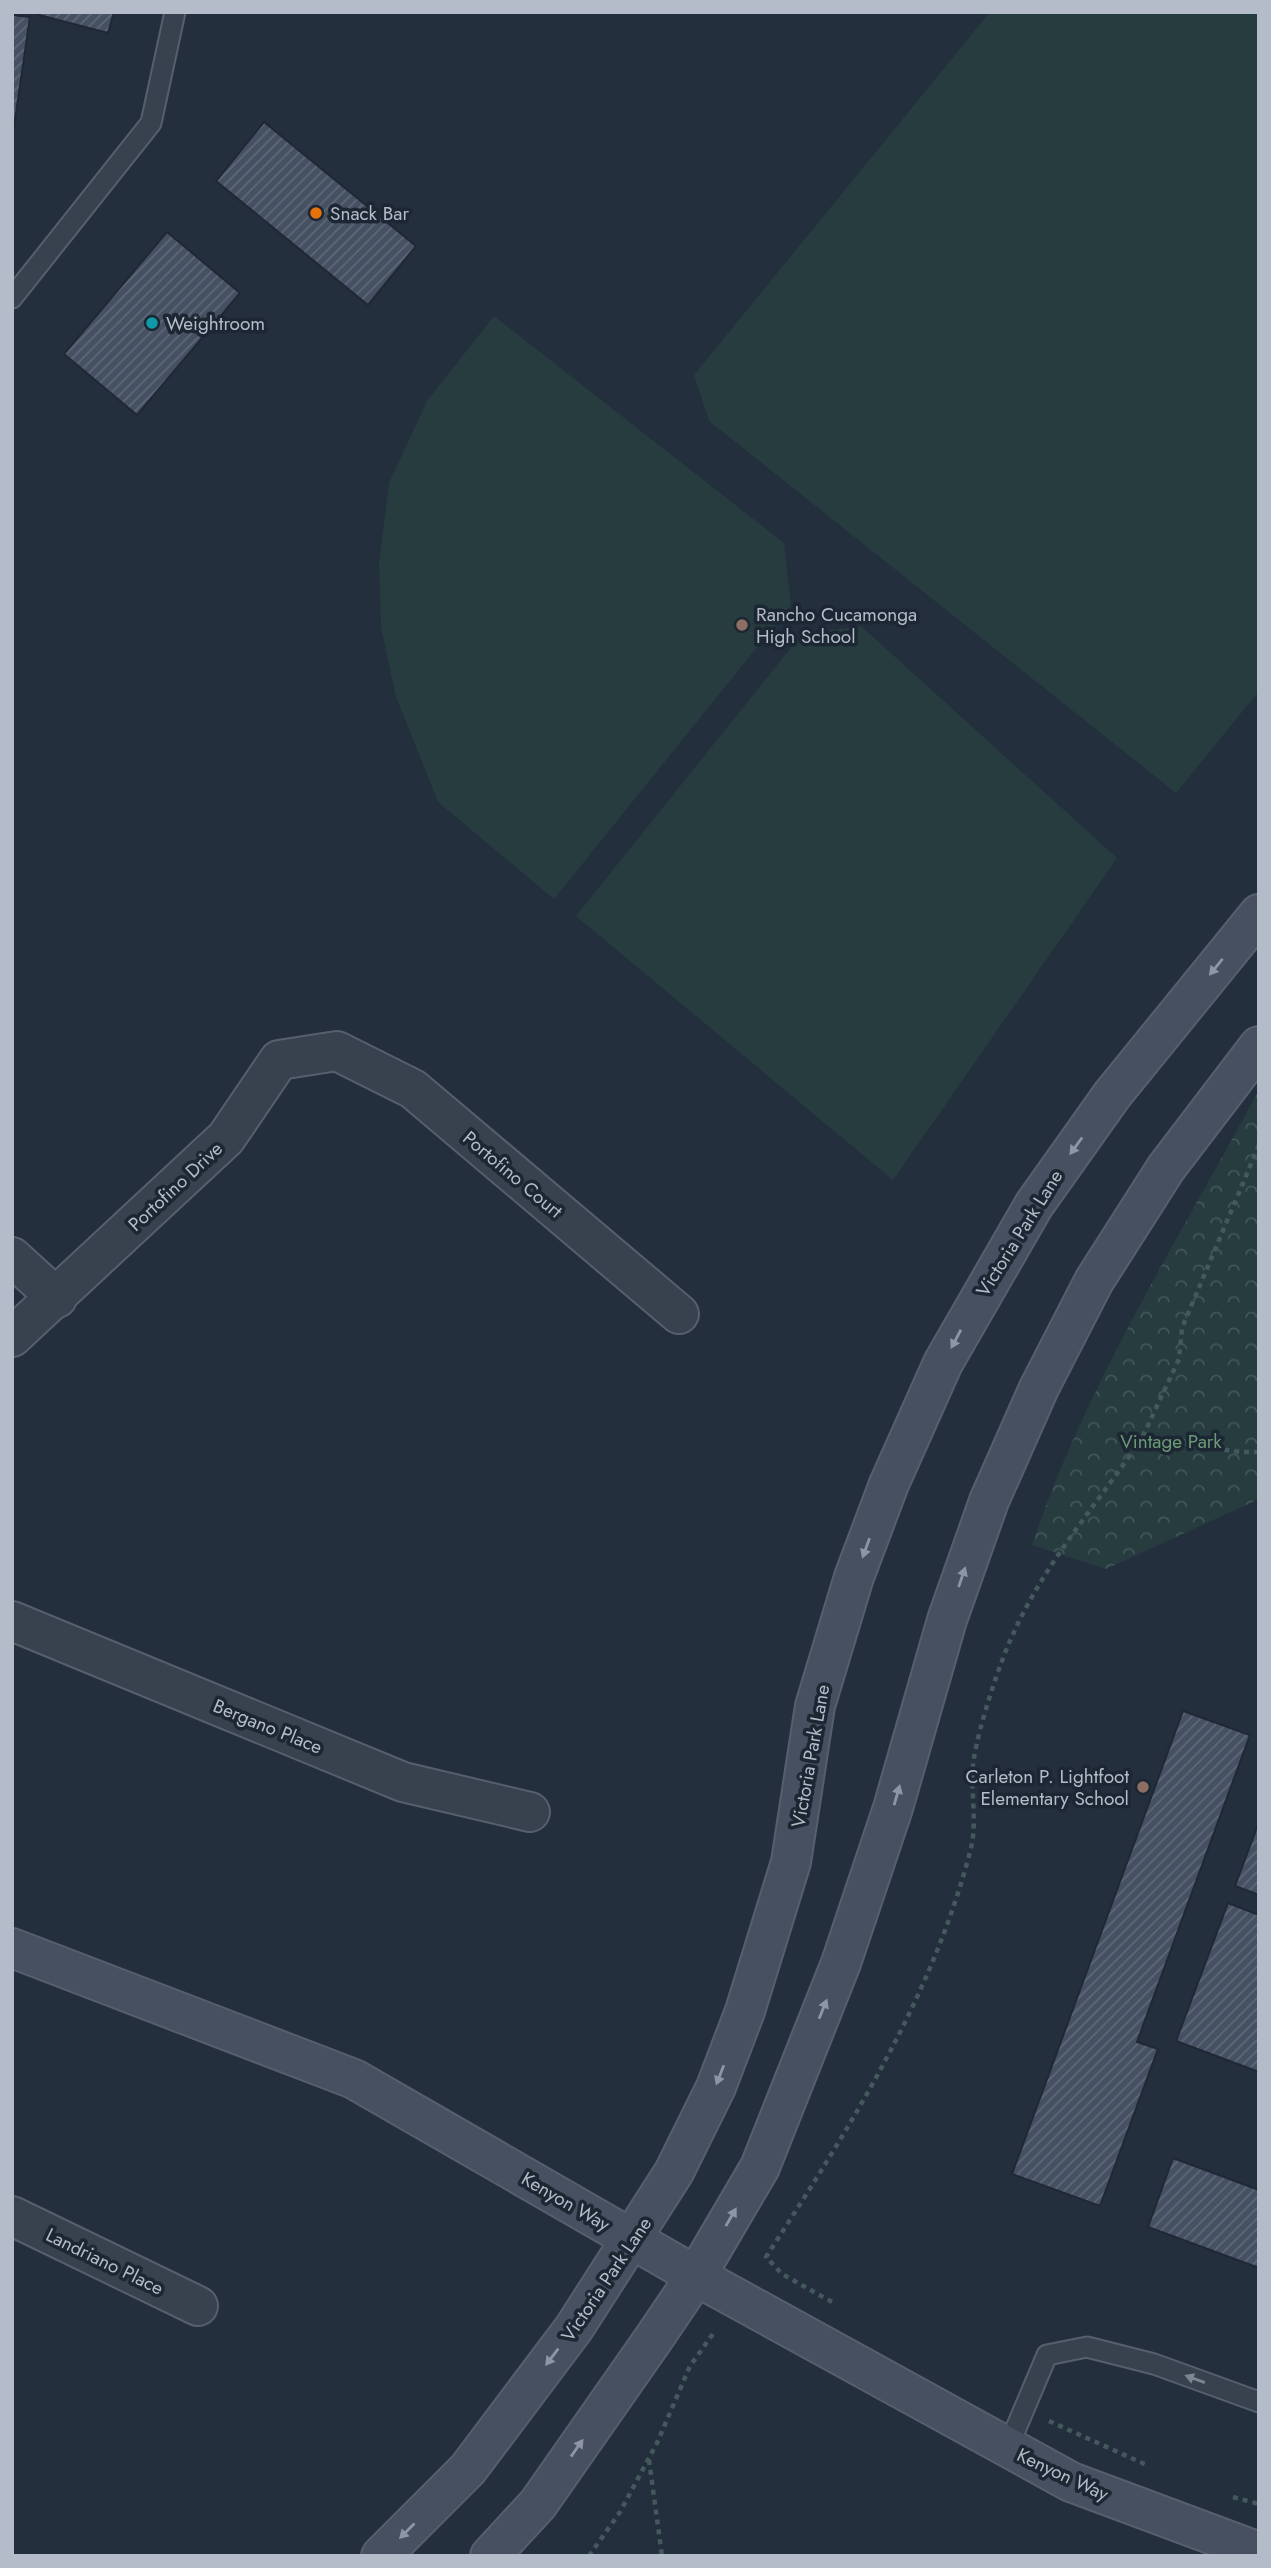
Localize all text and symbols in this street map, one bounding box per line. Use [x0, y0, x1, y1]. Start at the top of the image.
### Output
place label: Snack Bar [330, 200, 409, 227]
marker: Snack Bar [308, 205, 324, 221]
place label: Weightroom [166, 310, 265, 337]
marker: Weightroom [144, 315, 160, 331]
place label: Rancho Cucamonga High School [756, 601, 917, 650]
marker: Rancho Cucamonga High School [734, 617, 750, 633]
one-way arrow [1209, 958, 1224, 975]
street label: Portofino Court [457, 1125, 569, 1224]
street label: Portofino Drive [122, 1135, 229, 1237]
one-way arrow [1069, 1137, 1083, 1155]
street label: Victoria Park Lane [970, 1165, 1069, 1302]
one-way arrow [950, 1329, 962, 1349]
park label: Vintage Park [1120, 1428, 1222, 1455]
one-way arrow [860, 1537, 871, 1558]
one-way arrow [957, 1566, 968, 1587]
street label: Victoria Park Lane [785, 1682, 836, 1830]
street label: Bergano Place [209, 1692, 327, 1761]
place label: Carleton P. Lightfoot Elementary School [965, 1763, 1129, 1812]
marker: Carleton P. Lightfoot Elementary School [1135, 1779, 1151, 1795]
one-way arrow [892, 1783, 903, 1805]
one-way arrow [817, 1999, 828, 2020]
one-way arrow [715, 2064, 726, 2085]
street label: Kenyon Way [516, 2165, 616, 2238]
one-way arrow [724, 2207, 737, 2226]
street label: Victoria Park Lane [555, 2212, 658, 2347]
street label: Landriano Place [41, 2221, 168, 2302]
one-way arrow [545, 2347, 560, 2365]
one-way arrow [1184, 2373, 1205, 2384]
one-way arrow [570, 2439, 584, 2457]
street label: Kenyon Way [1013, 2441, 1114, 2508]
one-way arrow [399, 2523, 416, 2540]

